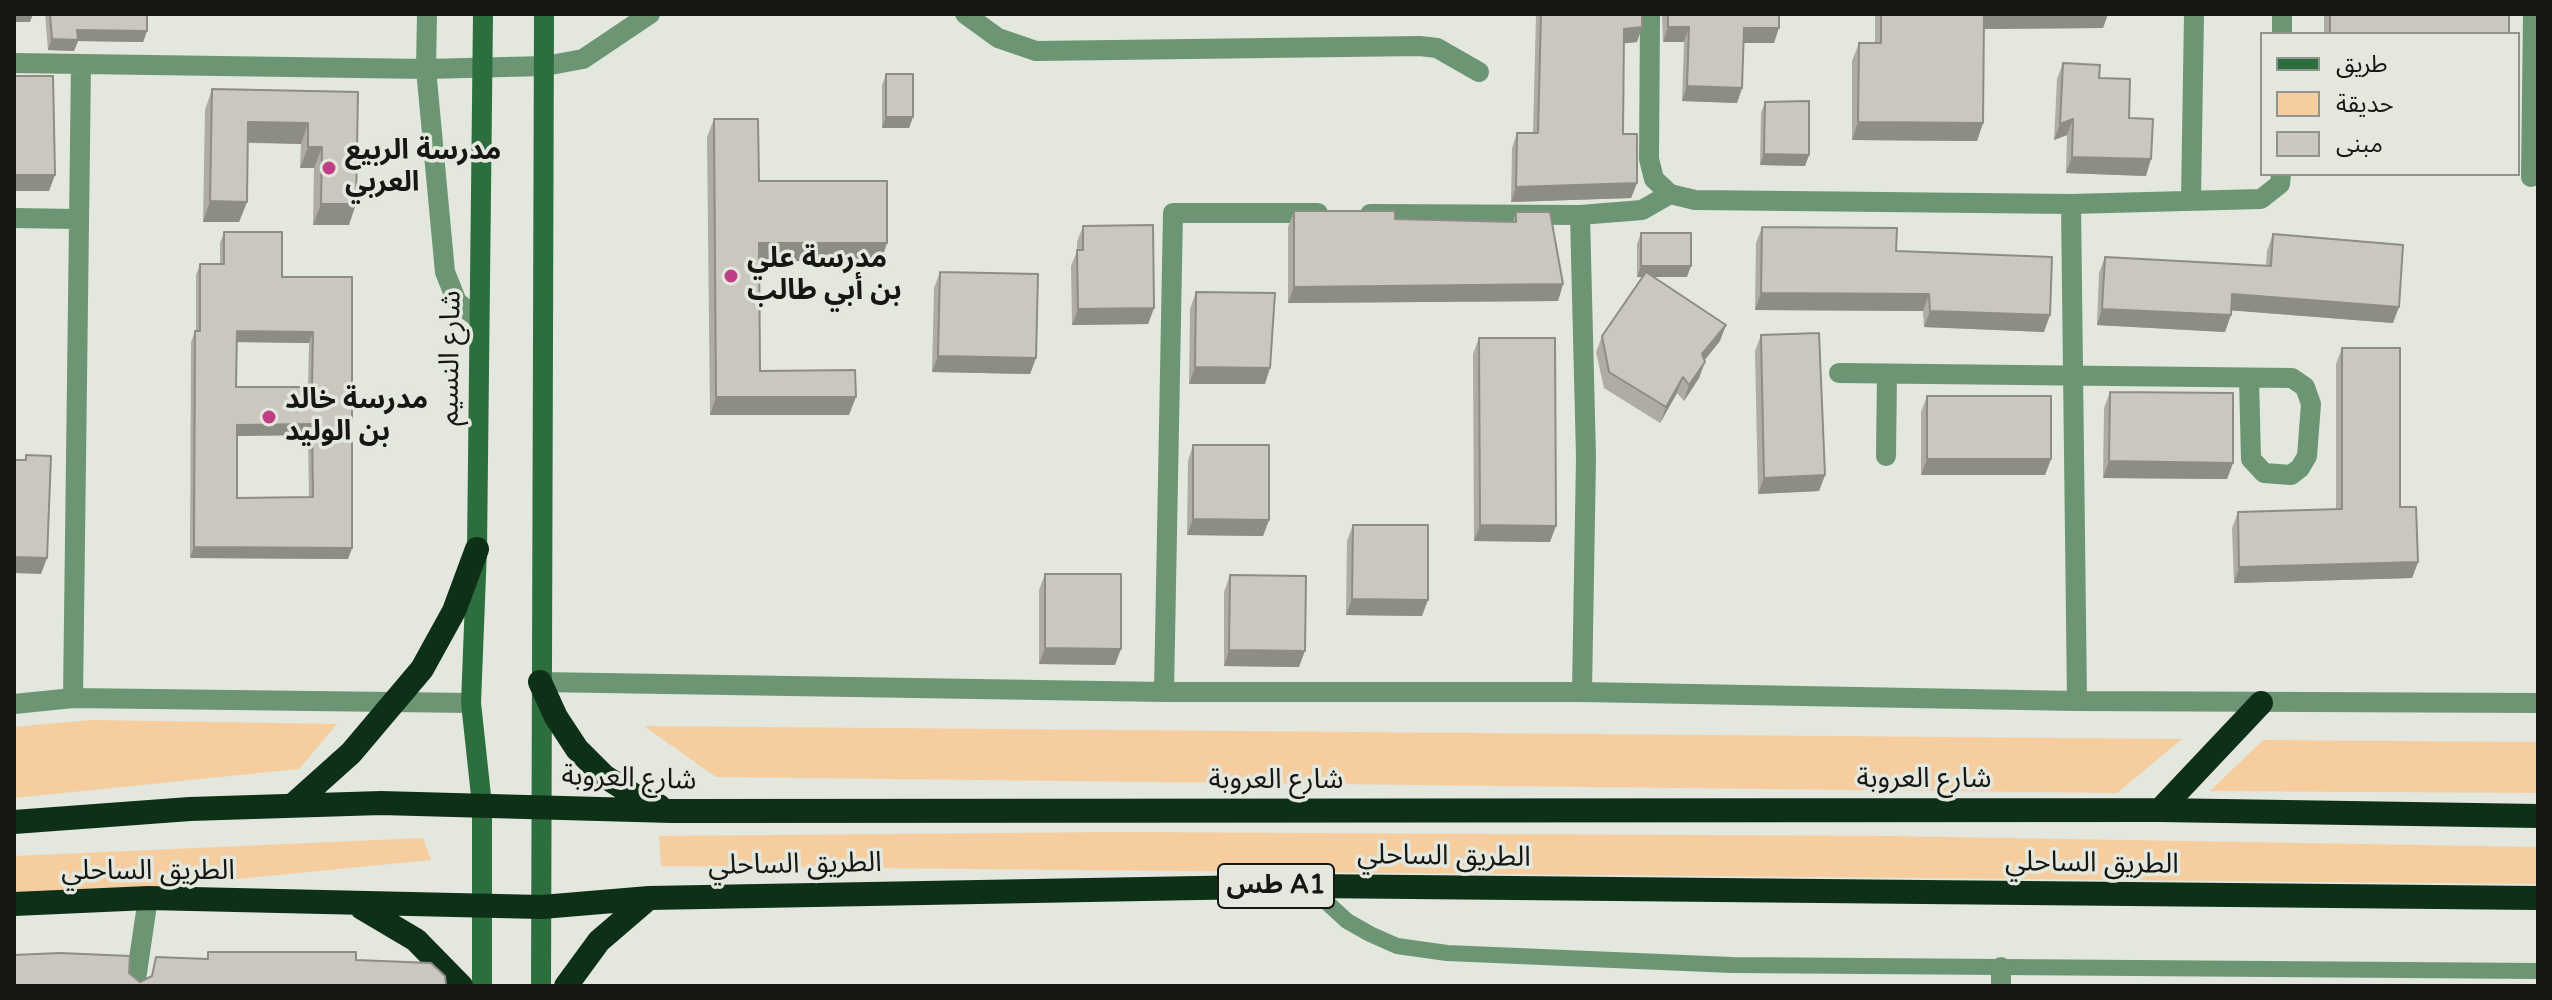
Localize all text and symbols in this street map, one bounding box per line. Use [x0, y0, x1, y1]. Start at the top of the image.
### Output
legend [2260, 32, 2520, 176]
text: طريق [2336, 50, 2388, 79]
text: حديقة [2336, 90, 2394, 119]
text: مبنى [2336, 130, 2383, 159]
place label: مدرسة الربيع العربي [345, 135, 501, 201]
marker: مدرسة الربيع العربي [320, 159, 338, 177]
place label: مدرسة علي بن أبي طالب [747, 243, 902, 309]
marker: مدرسة علي بن أبي طالب [722, 267, 740, 285]
street label: شارع النسيم [433, 290, 469, 426]
place label: مدرسة خالد بن الوليد [285, 384, 428, 450]
marker: مدرسة خالد بن الوليد [260, 408, 278, 426]
street label: شارع العروبة [561, 760, 697, 798]
street label: شارع العروبة [1856, 763, 1992, 797]
street label: شارع العروبة [1208, 764, 1344, 798]
street label: الطريق الساحلي [1357, 839, 1531, 875]
street label: الطريق الساحلي [2005, 846, 2179, 882]
street label: الطريق الساحلي [708, 847, 882, 883]
street label: الطريق الساحلي [61, 855, 235, 889]
road number: طس A1 [1218, 864, 1334, 908]

